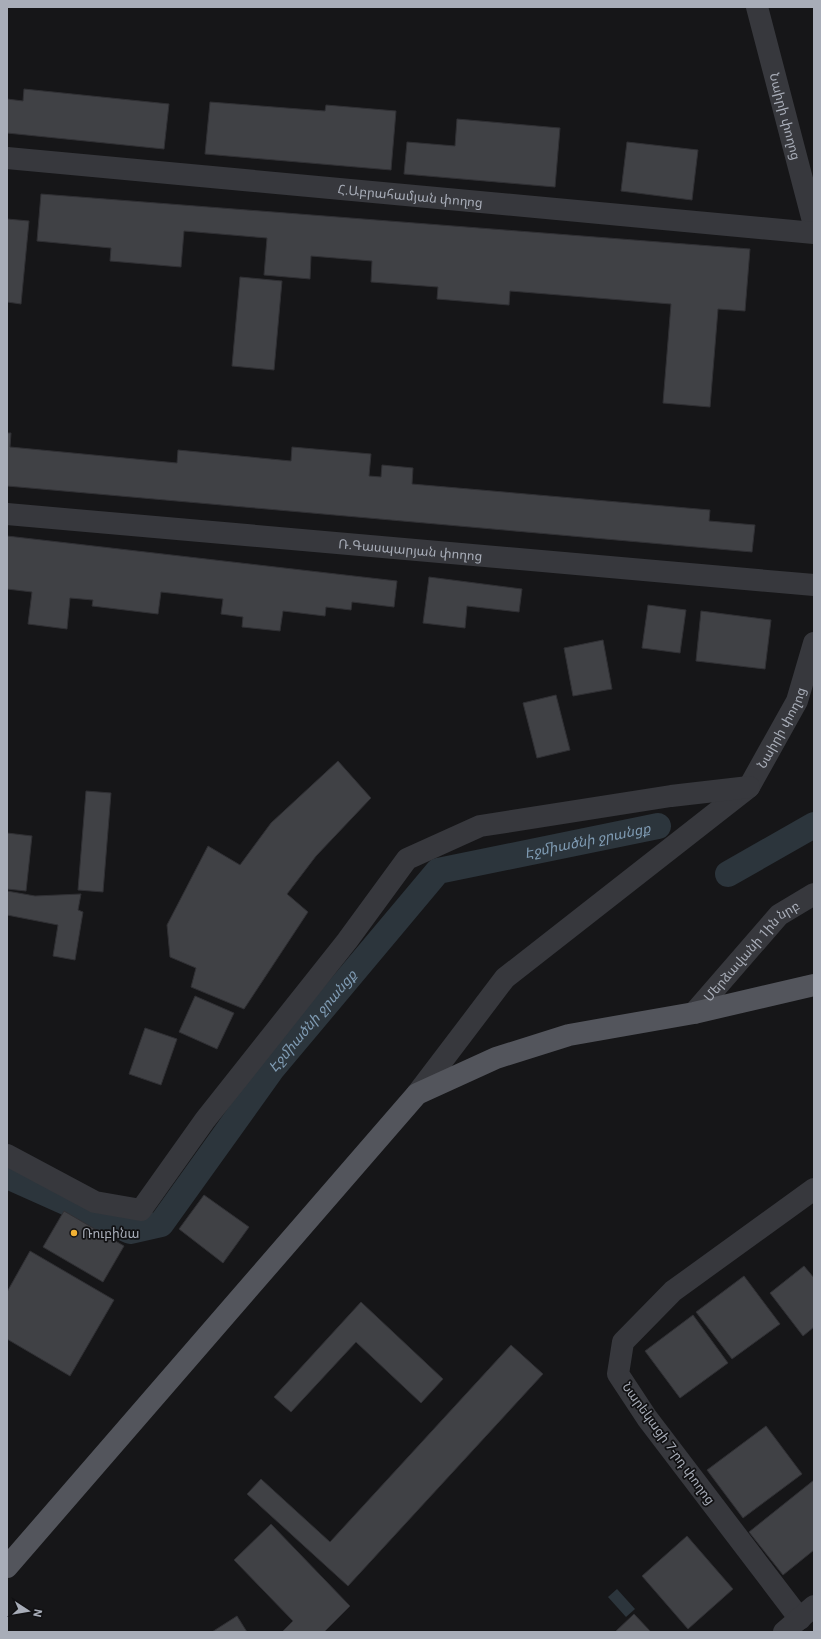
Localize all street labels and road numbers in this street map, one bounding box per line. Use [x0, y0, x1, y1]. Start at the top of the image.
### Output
street label: Նաիրի փողոց [767, 71, 804, 162]
street label: Հ.Աբրահամյան փողոց [337, 182, 483, 210]
street label: Ռ.Գասպարյան փողոց [338, 536, 483, 564]
street label: Նաիրի փողոց [754, 686, 809, 771]
street label: Մերձավանի 1ին նրբ [701, 898, 802, 1005]
street label: Նարեկացի 7-րդ փողոց [619, 1379, 718, 1507]

